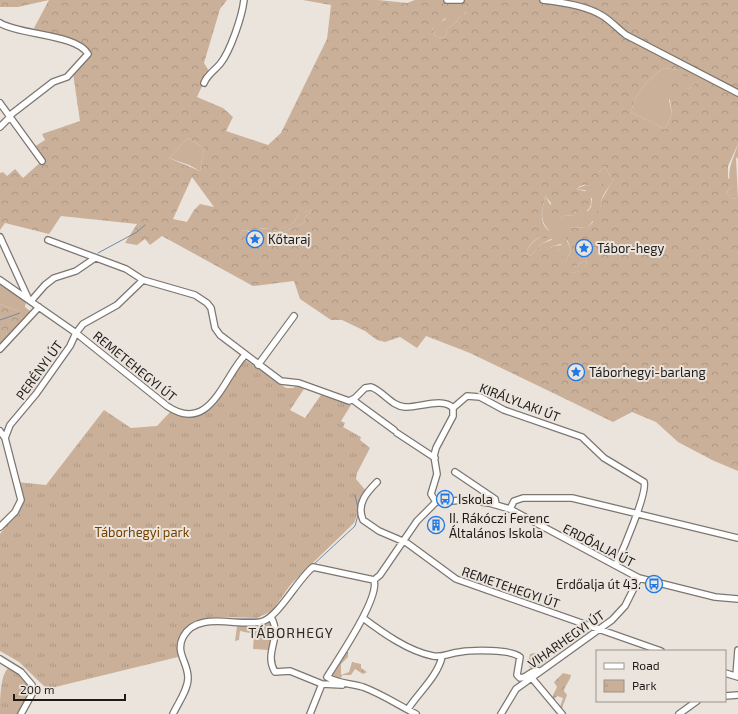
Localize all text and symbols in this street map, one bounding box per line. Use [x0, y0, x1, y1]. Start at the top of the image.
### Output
place icon: Kőtaraj [245, 229, 265, 249]
place label: Kőtaraj [268, 231, 311, 247]
place icon: Tábor-hegy [574, 238, 594, 258]
place label: Tábor-hegy [597, 240, 665, 256]
street label: REMETEHEGYI ÚT [90, 327, 181, 405]
street label: PERÉNYI ÚT [11, 336, 66, 403]
place icon: Táborhegyi-barlang [566, 362, 586, 382]
place label: Táborhegyi-barlang [589, 364, 706, 380]
street label: KIRÁLYLAKI ÚT [477, 378, 563, 425]
bus stop icon: Iskola [435, 489, 455, 509]
place label: Iskola [458, 491, 493, 507]
place label: II. Rákóczi Ferenc Általános Iskola [449, 510, 550, 541]
building icon: II. Rákóczi Ferenc Általános Iskola [426, 515, 446, 535]
street label: ERDŐALJA ÚT [560, 519, 639, 570]
park label: Táborhegyi park [95, 524, 190, 540]
street label: REMETEHEGYI ÚT [460, 562, 563, 611]
bus stop icon: Erdőalja út 43. [644, 574, 664, 594]
place label: Erdőalja út 43. [556, 576, 641, 592]
street label: VIHARHEGYI ÚT [524, 606, 608, 671]
district label: TÁBORHEGY [248, 624, 334, 641]
legend [596, 650, 726, 702]
text: Road [632, 658, 660, 672]
scale bar [14, 676, 125, 702]
text: Park [632, 678, 657, 692]
text: 200 m [20, 682, 54, 696]

